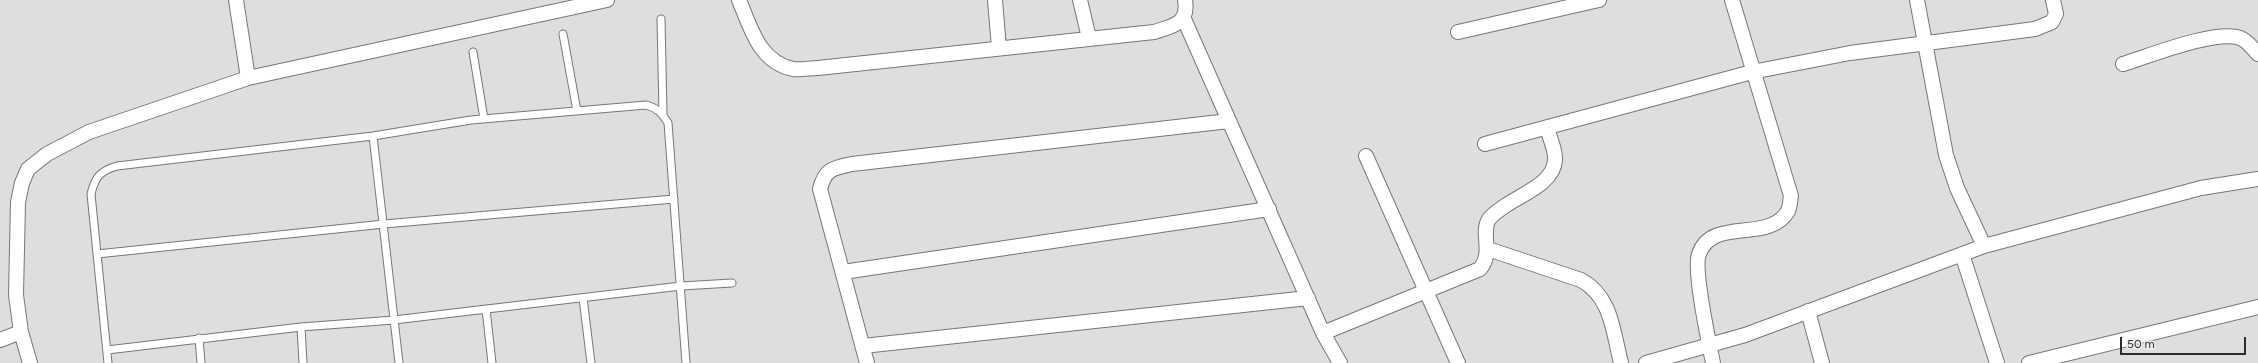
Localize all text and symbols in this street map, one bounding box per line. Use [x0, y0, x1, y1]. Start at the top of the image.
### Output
scale bar [2122, 329, 2248, 355]
text: 50 m [2127, 337, 2155, 351]

